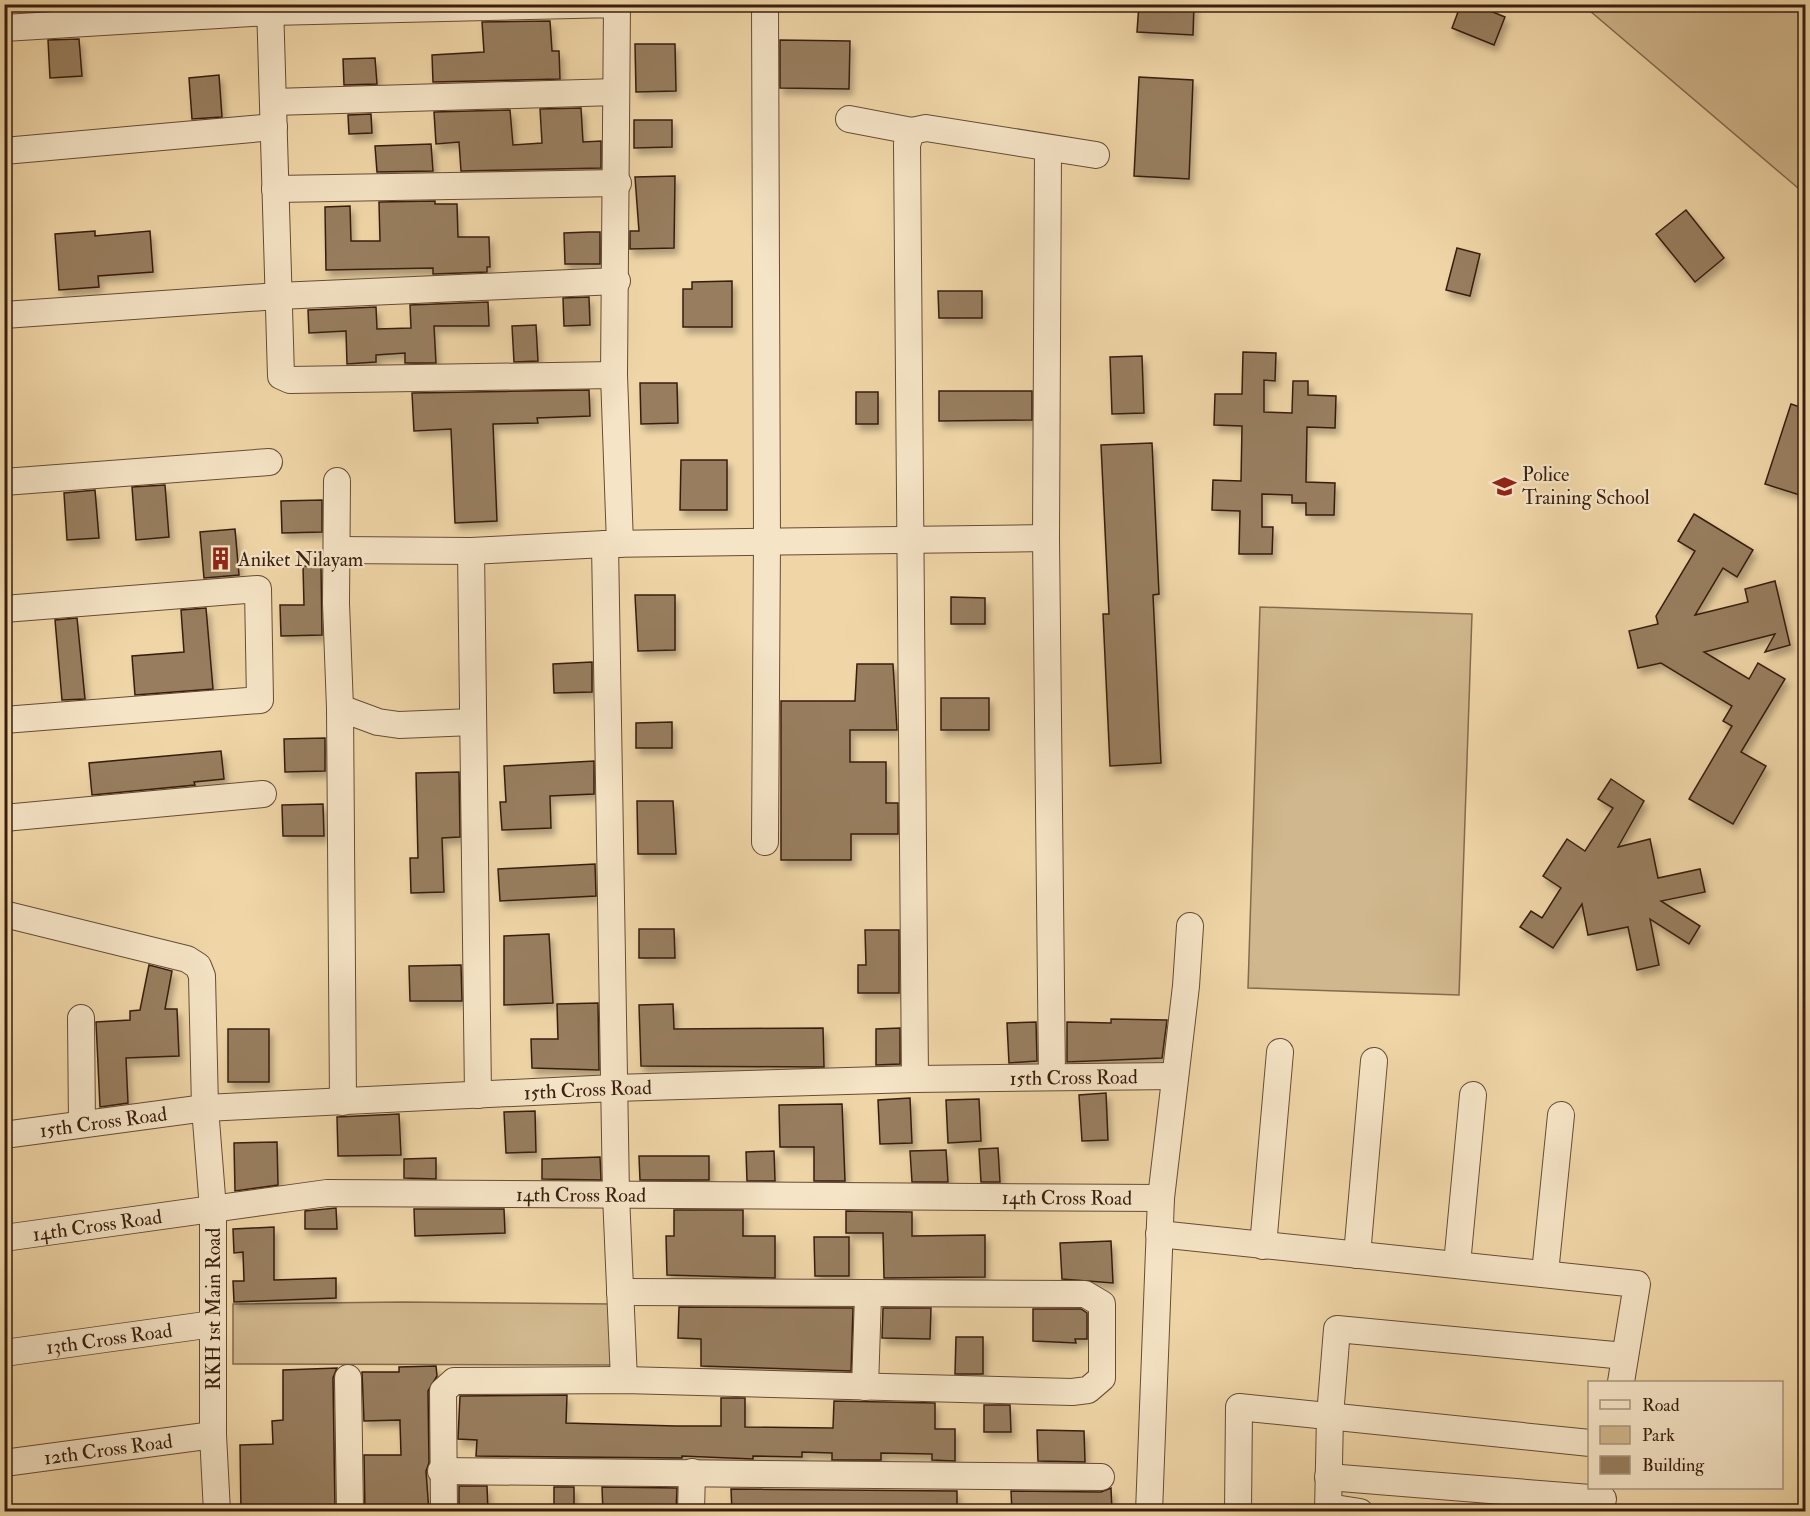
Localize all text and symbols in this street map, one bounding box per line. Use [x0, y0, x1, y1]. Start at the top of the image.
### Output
place label: Police Training School [1522, 462, 1650, 510]
school or university icon: Police Training School [1491, 473, 1517, 499]
building icon: Aniket Nilayam [207, 546, 233, 572]
place label: Aniket Nilayam [237, 547, 364, 572]
street label: 15th Cross Road [1009, 1064, 1138, 1091]
street label: 15th Cross Road [523, 1075, 652, 1105]
street label: 15th Cross Road [38, 1101, 169, 1143]
street label: 14th Cross Road [516, 1182, 646, 1208]
street label: 14th Cross Road [1002, 1185, 1132, 1211]
street label: 14th Cross Road [31, 1204, 164, 1247]
street label: RKH 1st Main Road [201, 1228, 226, 1390]
street label: 13th Cross Road [44, 1318, 174, 1360]
legend [1588, 1381, 1783, 1489]
text: Road [1642, 1394, 1680, 1417]
text: Park [1642, 1424, 1675, 1447]
street label: 12th Cross Road [42, 1429, 174, 1471]
text: Building [1642, 1454, 1705, 1477]

